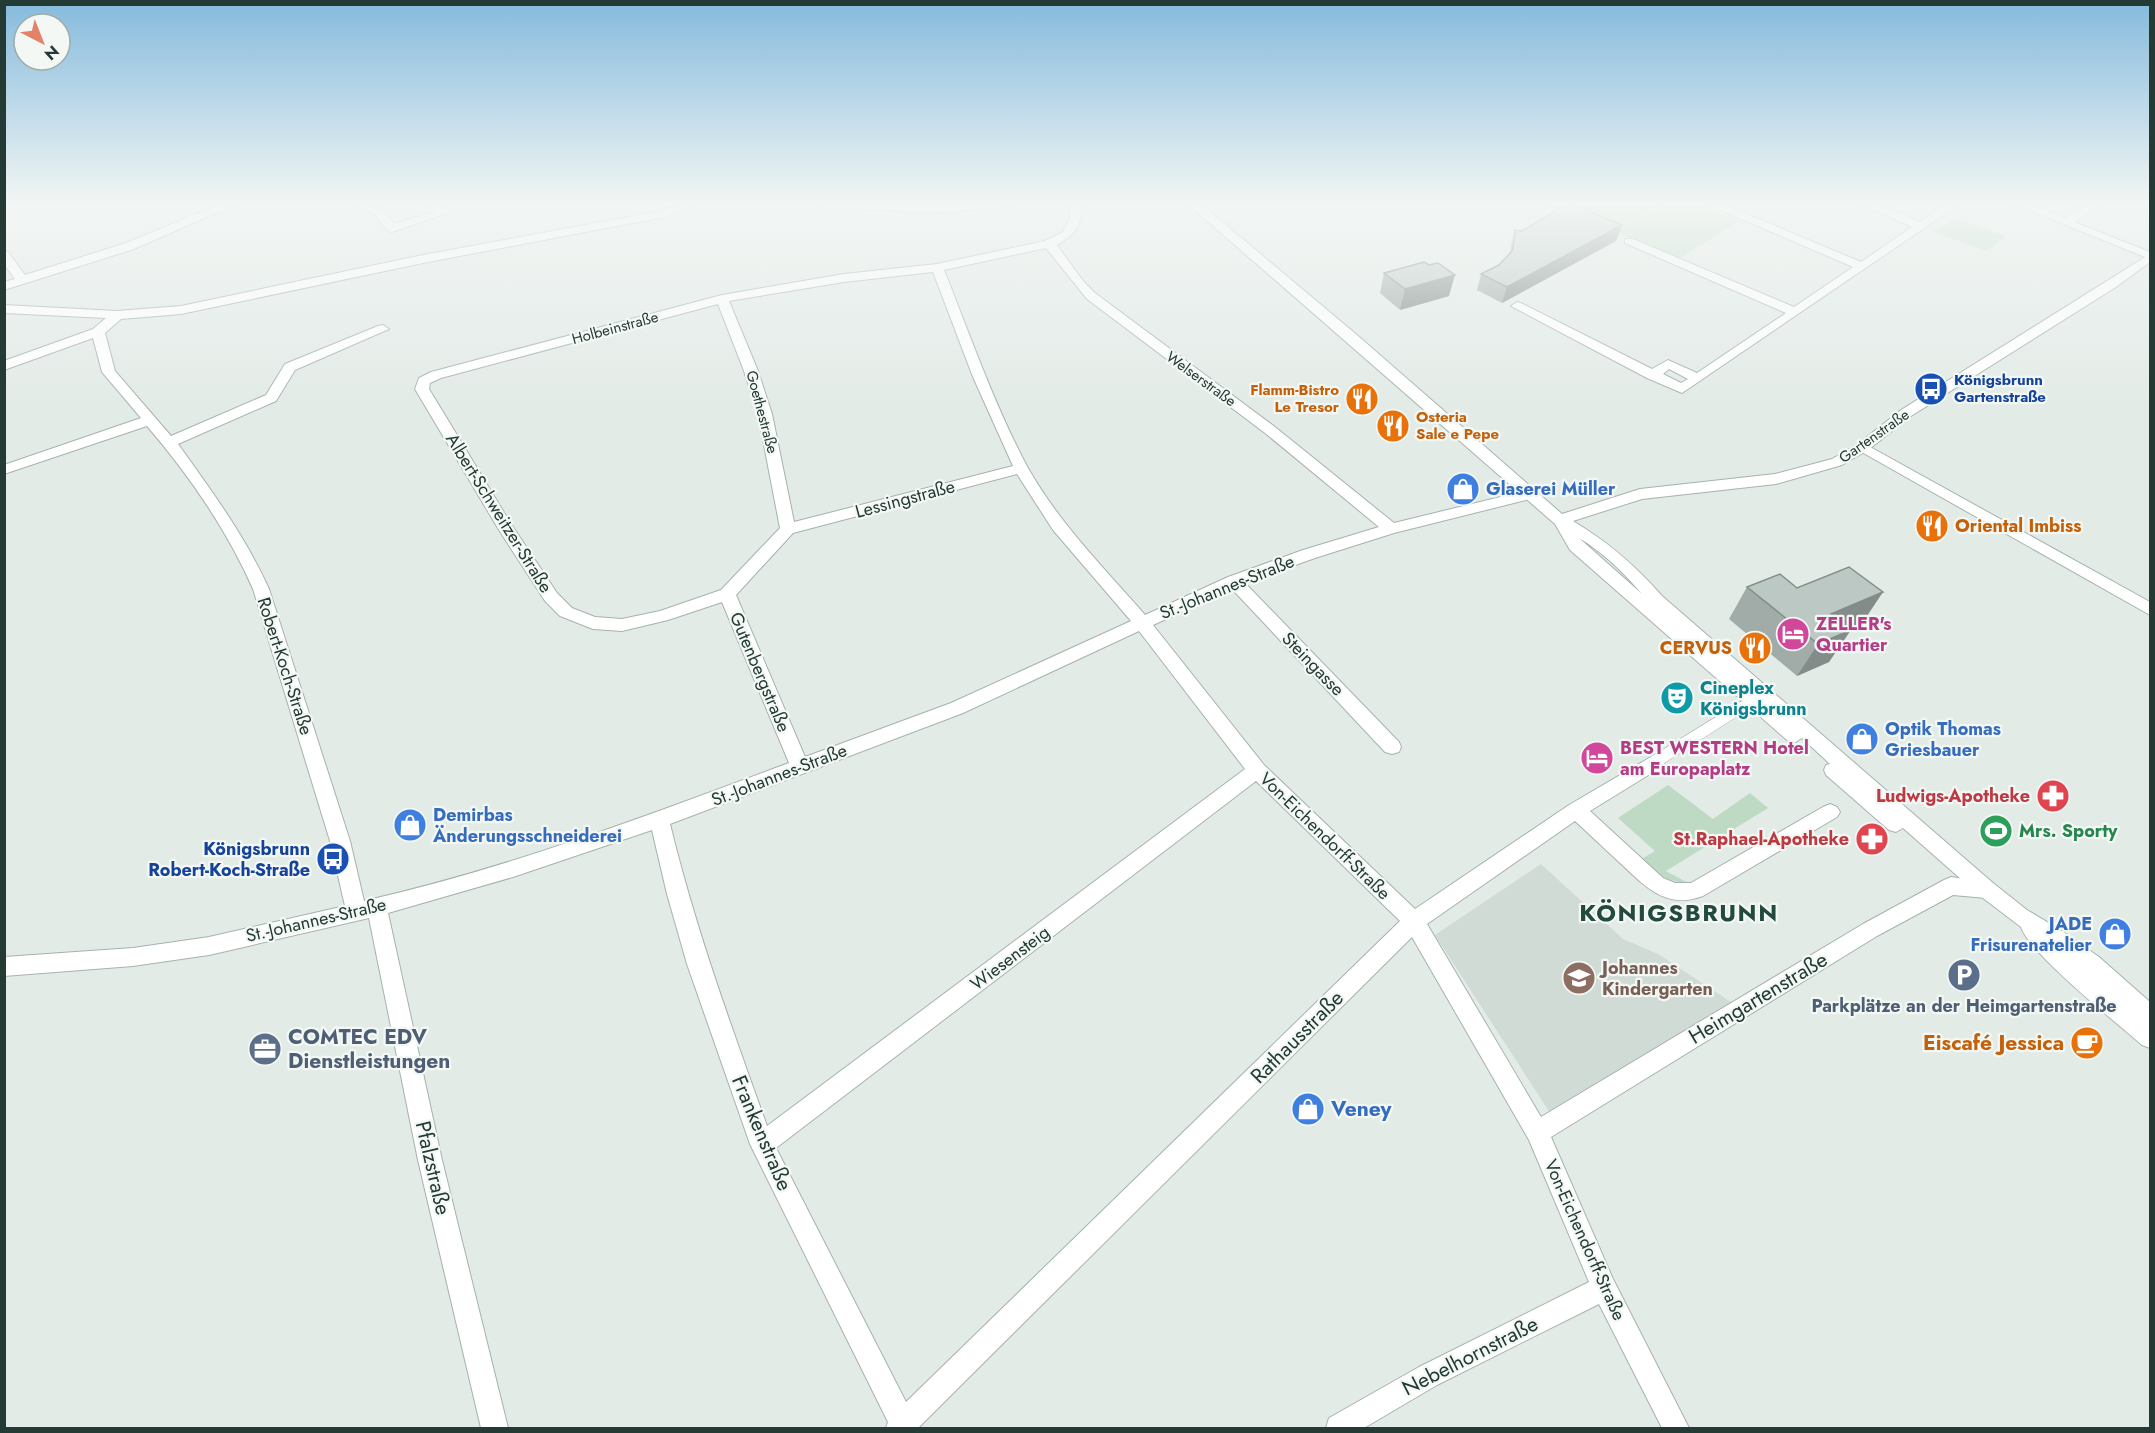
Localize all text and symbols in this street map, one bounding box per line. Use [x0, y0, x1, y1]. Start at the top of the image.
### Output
north arrow [12, 12, 72, 72]
text: N [39, 40, 64, 66]
street label: Holbeinstraße [569, 306, 661, 350]
street label: Welserstraße [1161, 346, 1241, 412]
street label: Goethestraße [740, 368, 784, 456]
place label: Königsbrunn Gartenstraße [1954, 369, 2046, 408]
bus stop icon: Königsbrunn Gartenstraße [1913, 371, 1949, 407]
place label: Flamm-Bistro Le Tresor [1250, 379, 1340, 418]
restaurant icon: Flamm-Bistro Le Tresor [1344, 381, 1380, 417]
street label: Gartenstraße [1834, 403, 1914, 468]
place label: Osteria Sale e Pepe [1416, 406, 1499, 445]
restaurant icon: Osteria Sale e Pepe [1375, 408, 1411, 444]
street label: Albert-Schweitzer-Straße [439, 428, 559, 598]
shop icon: Glaserei Müller [1445, 471, 1481, 507]
street label: Lessingstraße [852, 473, 958, 525]
place label: Glaserei Müller [1486, 476, 1616, 502]
restaurant icon: Oriental Imbiss [1914, 508, 1950, 544]
place label: Oriental Imbiss [1955, 513, 2082, 539]
street label: St.-Johannes-Straße [1156, 548, 1298, 626]
street label: Robert-Koch-Straße [250, 594, 320, 738]
street label: Gutenbergstraße [723, 608, 797, 736]
place label: ZELLER's Quartier [1816, 611, 1891, 658]
hotel icon: ZELLER's Quartier [1775, 616, 1811, 652]
street label: Steingasse [1276, 626, 1350, 702]
restaurant icon: CERVUS [1737, 630, 1773, 666]
place label: CERVUS [1660, 635, 1732, 661]
place label: Cineplex Königsbrunn [1700, 675, 1807, 722]
theatre icon: Cineplex Königsbrunn [1659, 680, 1695, 716]
place label: Optik Thomas Griesbauer [1885, 716, 2001, 763]
shop icon: Optik Thomas Griesbauer [1844, 721, 1880, 757]
place label: BEST WESTERN Hotel am Europaplatz [1620, 735, 1809, 782]
street label: St.-Johannes-Straße [707, 737, 851, 813]
hotel icon: BEST WESTERN Hotel am Europaplatz [1579, 740, 1615, 776]
street label: Von-Eichendorff-Straße [1254, 766, 1396, 906]
pharmacy icon: Ludwigs-Apotheke [2035, 778, 2071, 814]
place label: Ludwigs-Apotheke [1876, 783, 2030, 809]
place label: Demirbas Änderungsschneiderei [432, 802, 622, 849]
shop icon: Demirbas Änderungsschneiderei [392, 807, 428, 843]
sports icon: Mrs. Sporty [1978, 813, 2014, 849]
place label: Mrs. Sporty [2019, 818, 2118, 844]
pharmacy icon: St.Raphael-Apotheke [1854, 821, 1890, 857]
place label: St.Raphael-Apotheke [1673, 826, 1849, 852]
place label: Königsbrunn Robert-Koch-Straße [148, 836, 310, 883]
bus stop icon: Königsbrunn Robert-Koch-Straße [315, 841, 351, 877]
street label: St.-Johannes-Straße [243, 891, 389, 949]
district label: KÖNIGSBRUNN [1579, 895, 1779, 930]
place label: JADE Frisurenatelier [1970, 911, 2093, 958]
shop icon: JADE Frisurenatelier [2097, 916, 2133, 952]
street label: Wiesensteig [965, 919, 1055, 997]
street label: Heimgartenstraße [1683, 945, 1833, 1051]
place label: Johannes Kindergarten [1599, 955, 1713, 1002]
parking icon: Parkplätze an der Heimgartenstraße [1946, 957, 1982, 993]
school or university icon: Johannes Kindergarten [1561, 960, 1597, 996]
street label: Rathausstraße [1244, 983, 1351, 1090]
place label: Parkplätze an der Heimgartenstraße [1811, 993, 2117, 1019]
place label: COMTEC EDV Dienstleistungen [288, 1022, 450, 1076]
cafe icon: Eiscafé Jessica [2069, 1025, 2105, 1061]
place label: Eiscafé Jessica [1923, 1028, 2064, 1058]
office icon: COMTEC EDV Dienstleistungen [247, 1031, 283, 1067]
street label: Frankenstraße [724, 1071, 800, 1195]
shop icon: Veney [1290, 1091, 1326, 1127]
place label: Veney [1330, 1094, 1393, 1124]
street label: Pfalzstraße [408, 1118, 458, 1218]
street label: Von-Eichendorff-Straße [1538, 1155, 1632, 1325]
street label: Nebelhornstraße [1397, 1309, 1543, 1403]

